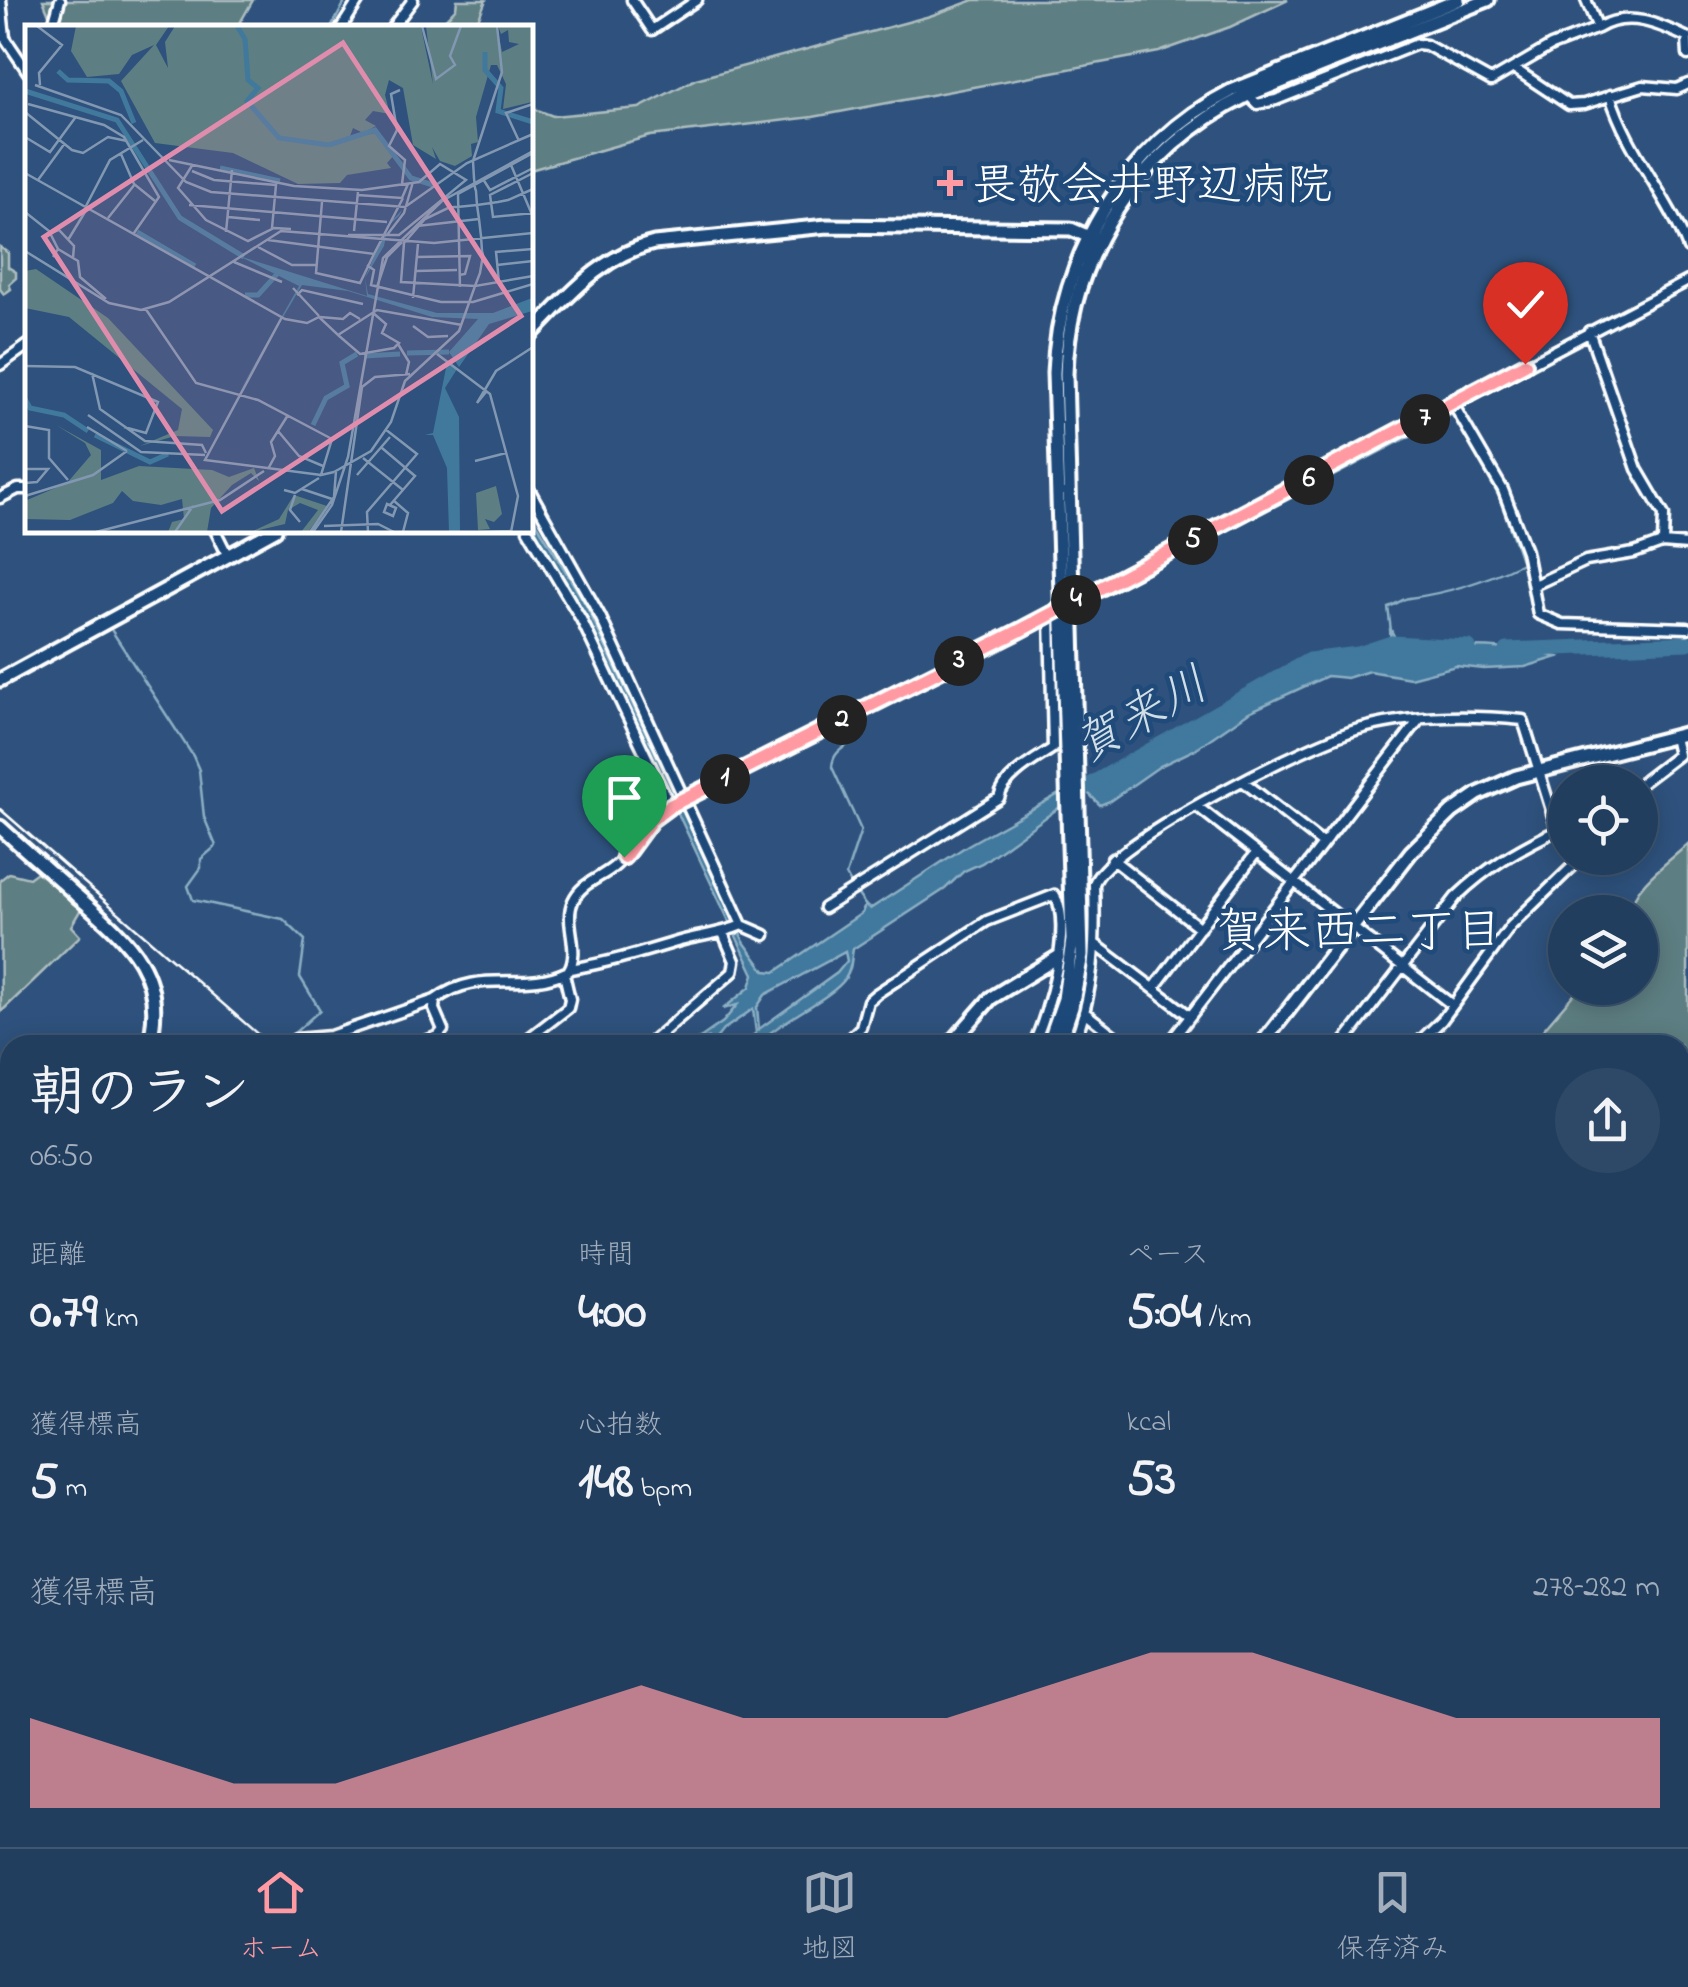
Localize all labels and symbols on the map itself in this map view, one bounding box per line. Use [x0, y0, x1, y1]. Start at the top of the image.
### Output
inset map [25, 25, 532, 532]
place label: 畏敬会井野辺病院 [972, 155, 1332, 221]
marker: 畏敬会井野辺病院 [937, 170, 963, 196]
pin [1483, 262, 1568, 365]
pin: 7 [1400, 394, 1450, 444]
pin: 6 [1284, 455, 1334, 505]
pin: 5 [1168, 515, 1218, 565]
pin: 4 [1051, 575, 1101, 625]
pin: 3 [934, 636, 984, 686]
water label: 賀来川 [1062, 652, 1222, 783]
pin: 2 [817, 695, 867, 745]
pin: 1 [700, 754, 750, 804]
pin [582, 755, 667, 858]
district label: 賀来西二丁目 [1215, 899, 1503, 969]

